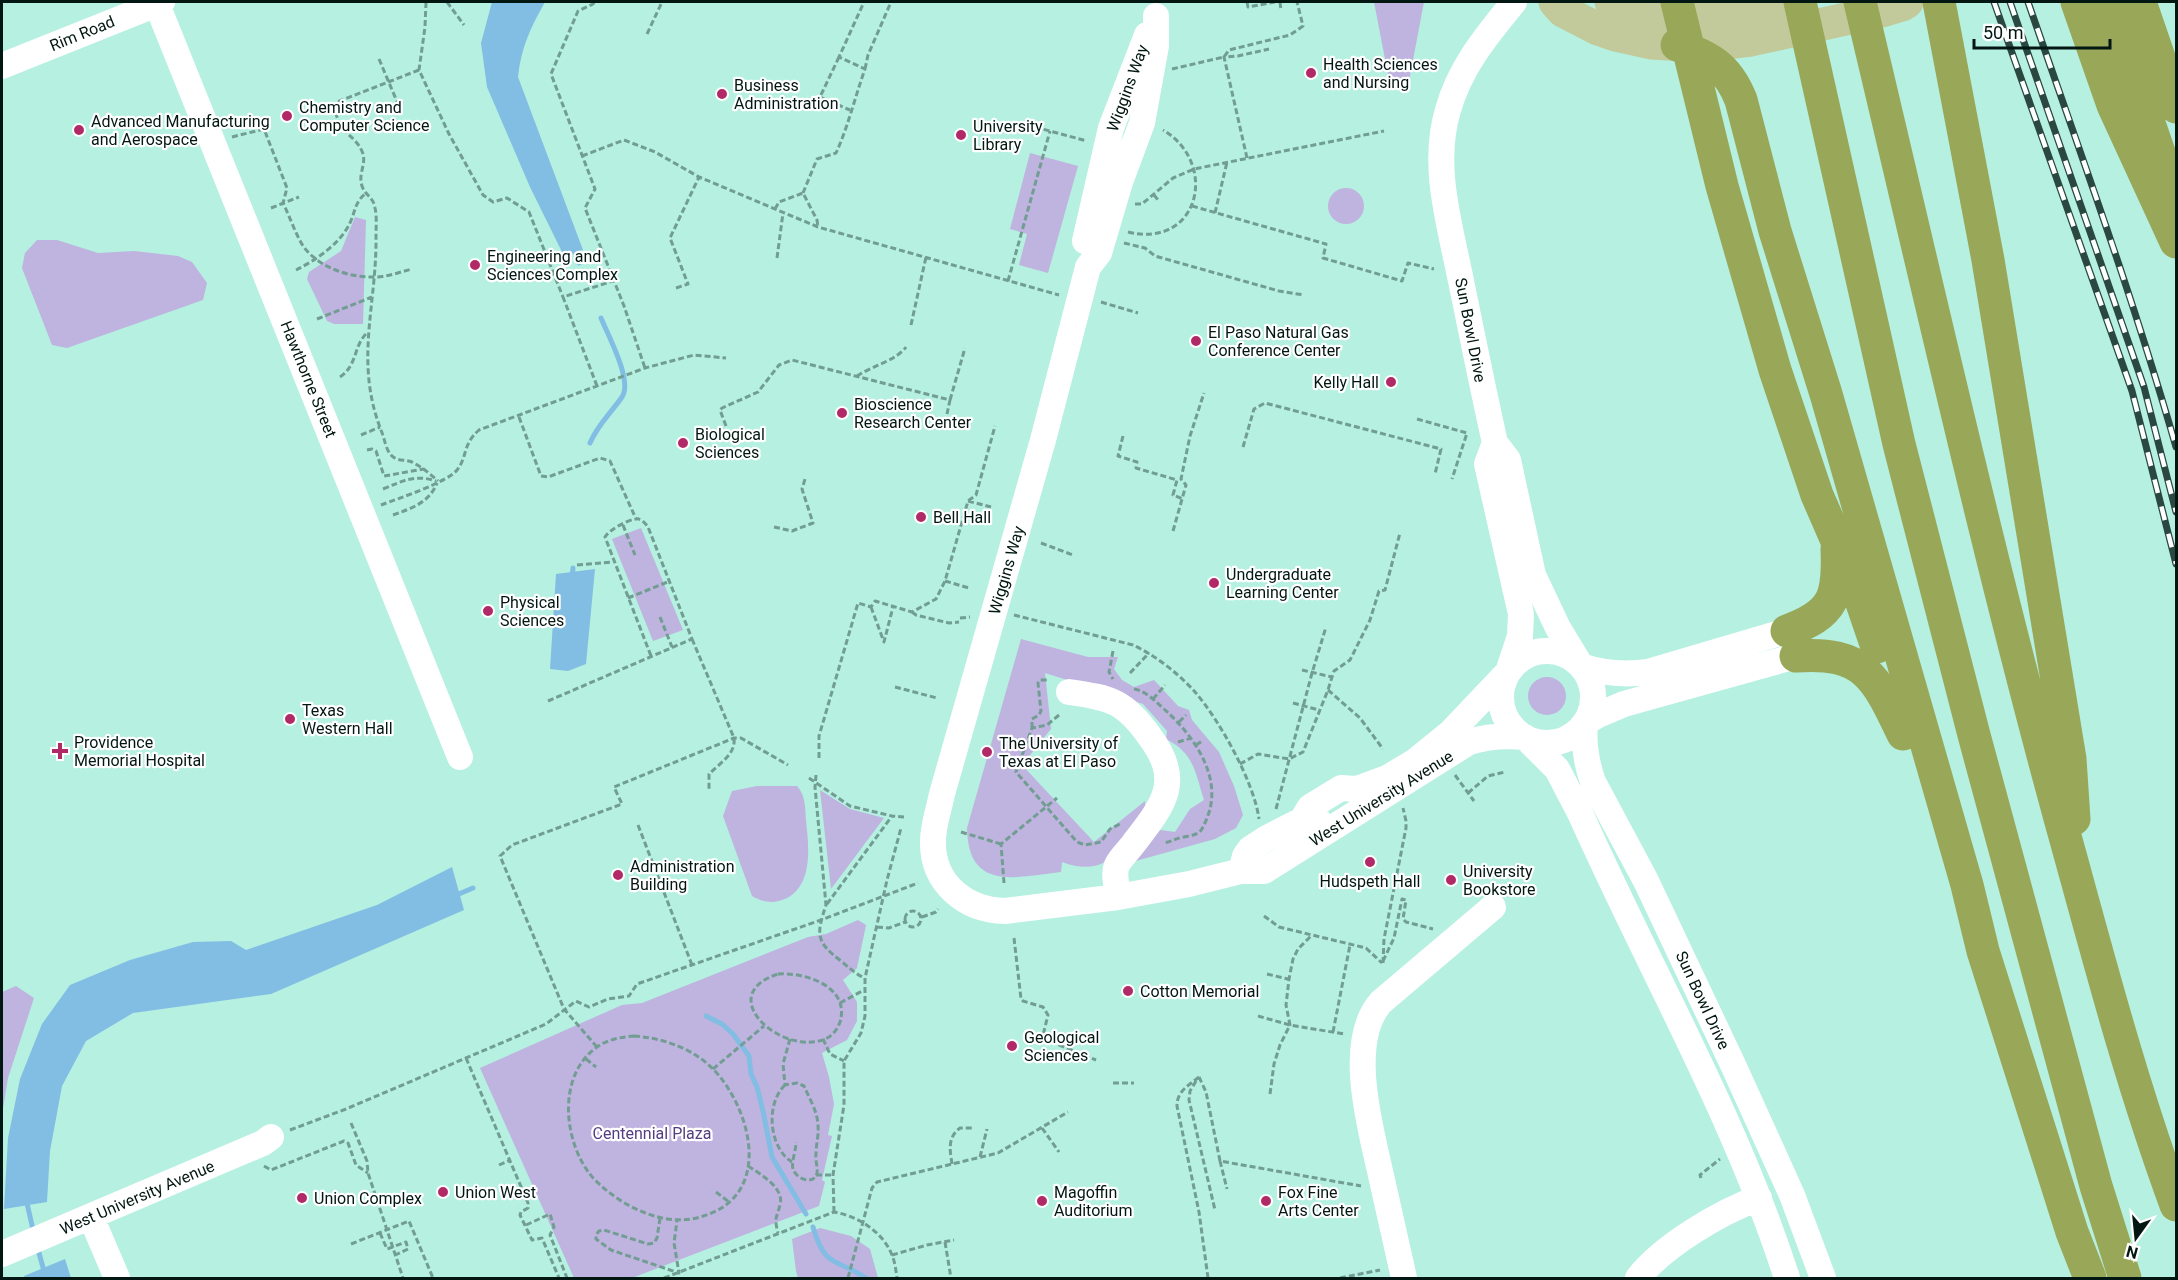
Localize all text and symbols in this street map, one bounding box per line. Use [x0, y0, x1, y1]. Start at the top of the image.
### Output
street label: Rim Road [47, 12, 117, 55]
scale bar [1974, 12, 2110, 50]
text: 50 m [1983, 22, 2023, 43]
street label: Wiggins Way [1103, 42, 1152, 134]
place label: Health Sciences and Nursing [1323, 55, 1438, 92]
marker: Health Sciences and Nursing [1304, 66, 1318, 80]
place label: Business Administration [734, 76, 839, 113]
marker: Business Administration [715, 87, 729, 101]
place label: Chemistry and Computer Science [299, 98, 429, 135]
marker: Chemistry and Computer Science [280, 109, 294, 123]
place label: Advanced Manufacturing and Aerospace [91, 112, 270, 149]
place label: University Library [973, 117, 1043, 154]
marker: Advanced Manufacturing and Aerospace [72, 123, 86, 137]
marker: University Library [954, 128, 968, 142]
place label: Engineering and Sciences Complex [487, 247, 618, 284]
marker: Engineering and Sciences Complex [468, 258, 482, 272]
street label: Sun Bowl Drive [1451, 276, 1490, 384]
street label: Hawthorne Street [276, 318, 341, 440]
place label: El Paso Natural Gas Conference Center [1208, 323, 1349, 360]
marker: El Paso Natural Gas Conference Center [1189, 334, 1203, 348]
place label: Kelly Hall [1313, 373, 1379, 392]
marker: Kelly Hall [1384, 375, 1398, 389]
place label: Bioscience Research Center [854, 395, 972, 432]
marker: Bioscience Research Center [835, 406, 849, 420]
place label: Biological Sciences [695, 425, 765, 462]
marker: Biological Sciences [676, 436, 690, 450]
place label: Bell Hall [933, 508, 991, 527]
marker: Bell Hall [914, 510, 928, 524]
street label: Wiggins Way [985, 523, 1028, 617]
place label: Undergraduate Learning Center [1226, 565, 1339, 602]
marker: Undergraduate Learning Center [1207, 576, 1221, 590]
place label: Physical Sciences [500, 593, 564, 630]
marker: Physical Sciences [481, 604, 495, 618]
place label: Texas Western Hall [302, 701, 393, 738]
marker: Texas Western Hall [283, 712, 297, 726]
place label: Providence Memorial Hospital [74, 733, 205, 770]
place label: The University of Texas at El Paso [999, 734, 1119, 771]
marker: Providence Memorial Hospital [51, 742, 69, 760]
marker: The University of Texas at El Paso [980, 745, 994, 759]
street label: West University Avenue [1306, 746, 1457, 850]
marker: Hudspeth Hall [1363, 855, 1377, 869]
place label: Administration Building [630, 857, 735, 894]
place label: University Bookstore [1463, 862, 1536, 899]
marker: Administration Building [611, 868, 625, 882]
place label: Hudspeth Hall [1320, 872, 1420, 891]
marker: University Bookstore [1444, 873, 1458, 887]
street label: Sun Bowl Drive [1672, 948, 1734, 1052]
place label: Cotton Memorial [1140, 982, 1259, 1001]
marker: Cotton Memorial [1121, 984, 1135, 998]
place label: Geological Sciences [1024, 1028, 1099, 1065]
marker: Geological Sciences [1005, 1039, 1019, 1053]
park label: Centennial Plaza [593, 1124, 711, 1143]
street label: West University Avenue [57, 1156, 217, 1239]
place label: Union West [455, 1183, 536, 1202]
place label: Magoffin Auditorium [1054, 1183, 1132, 1220]
place label: Fox Fine Arts Center [1278, 1183, 1359, 1220]
marker: Union West [436, 1185, 450, 1199]
place label: Union Complex [314, 1189, 422, 1208]
marker: Union Complex [295, 1191, 309, 1205]
marker: Magoffin Auditorium [1035, 1194, 1049, 1208]
marker: Fox Fine Arts Center [1259, 1194, 1273, 1208]
north arrow [2106, 1208, 2166, 1268]
text: N [2124, 1241, 2140, 1263]

